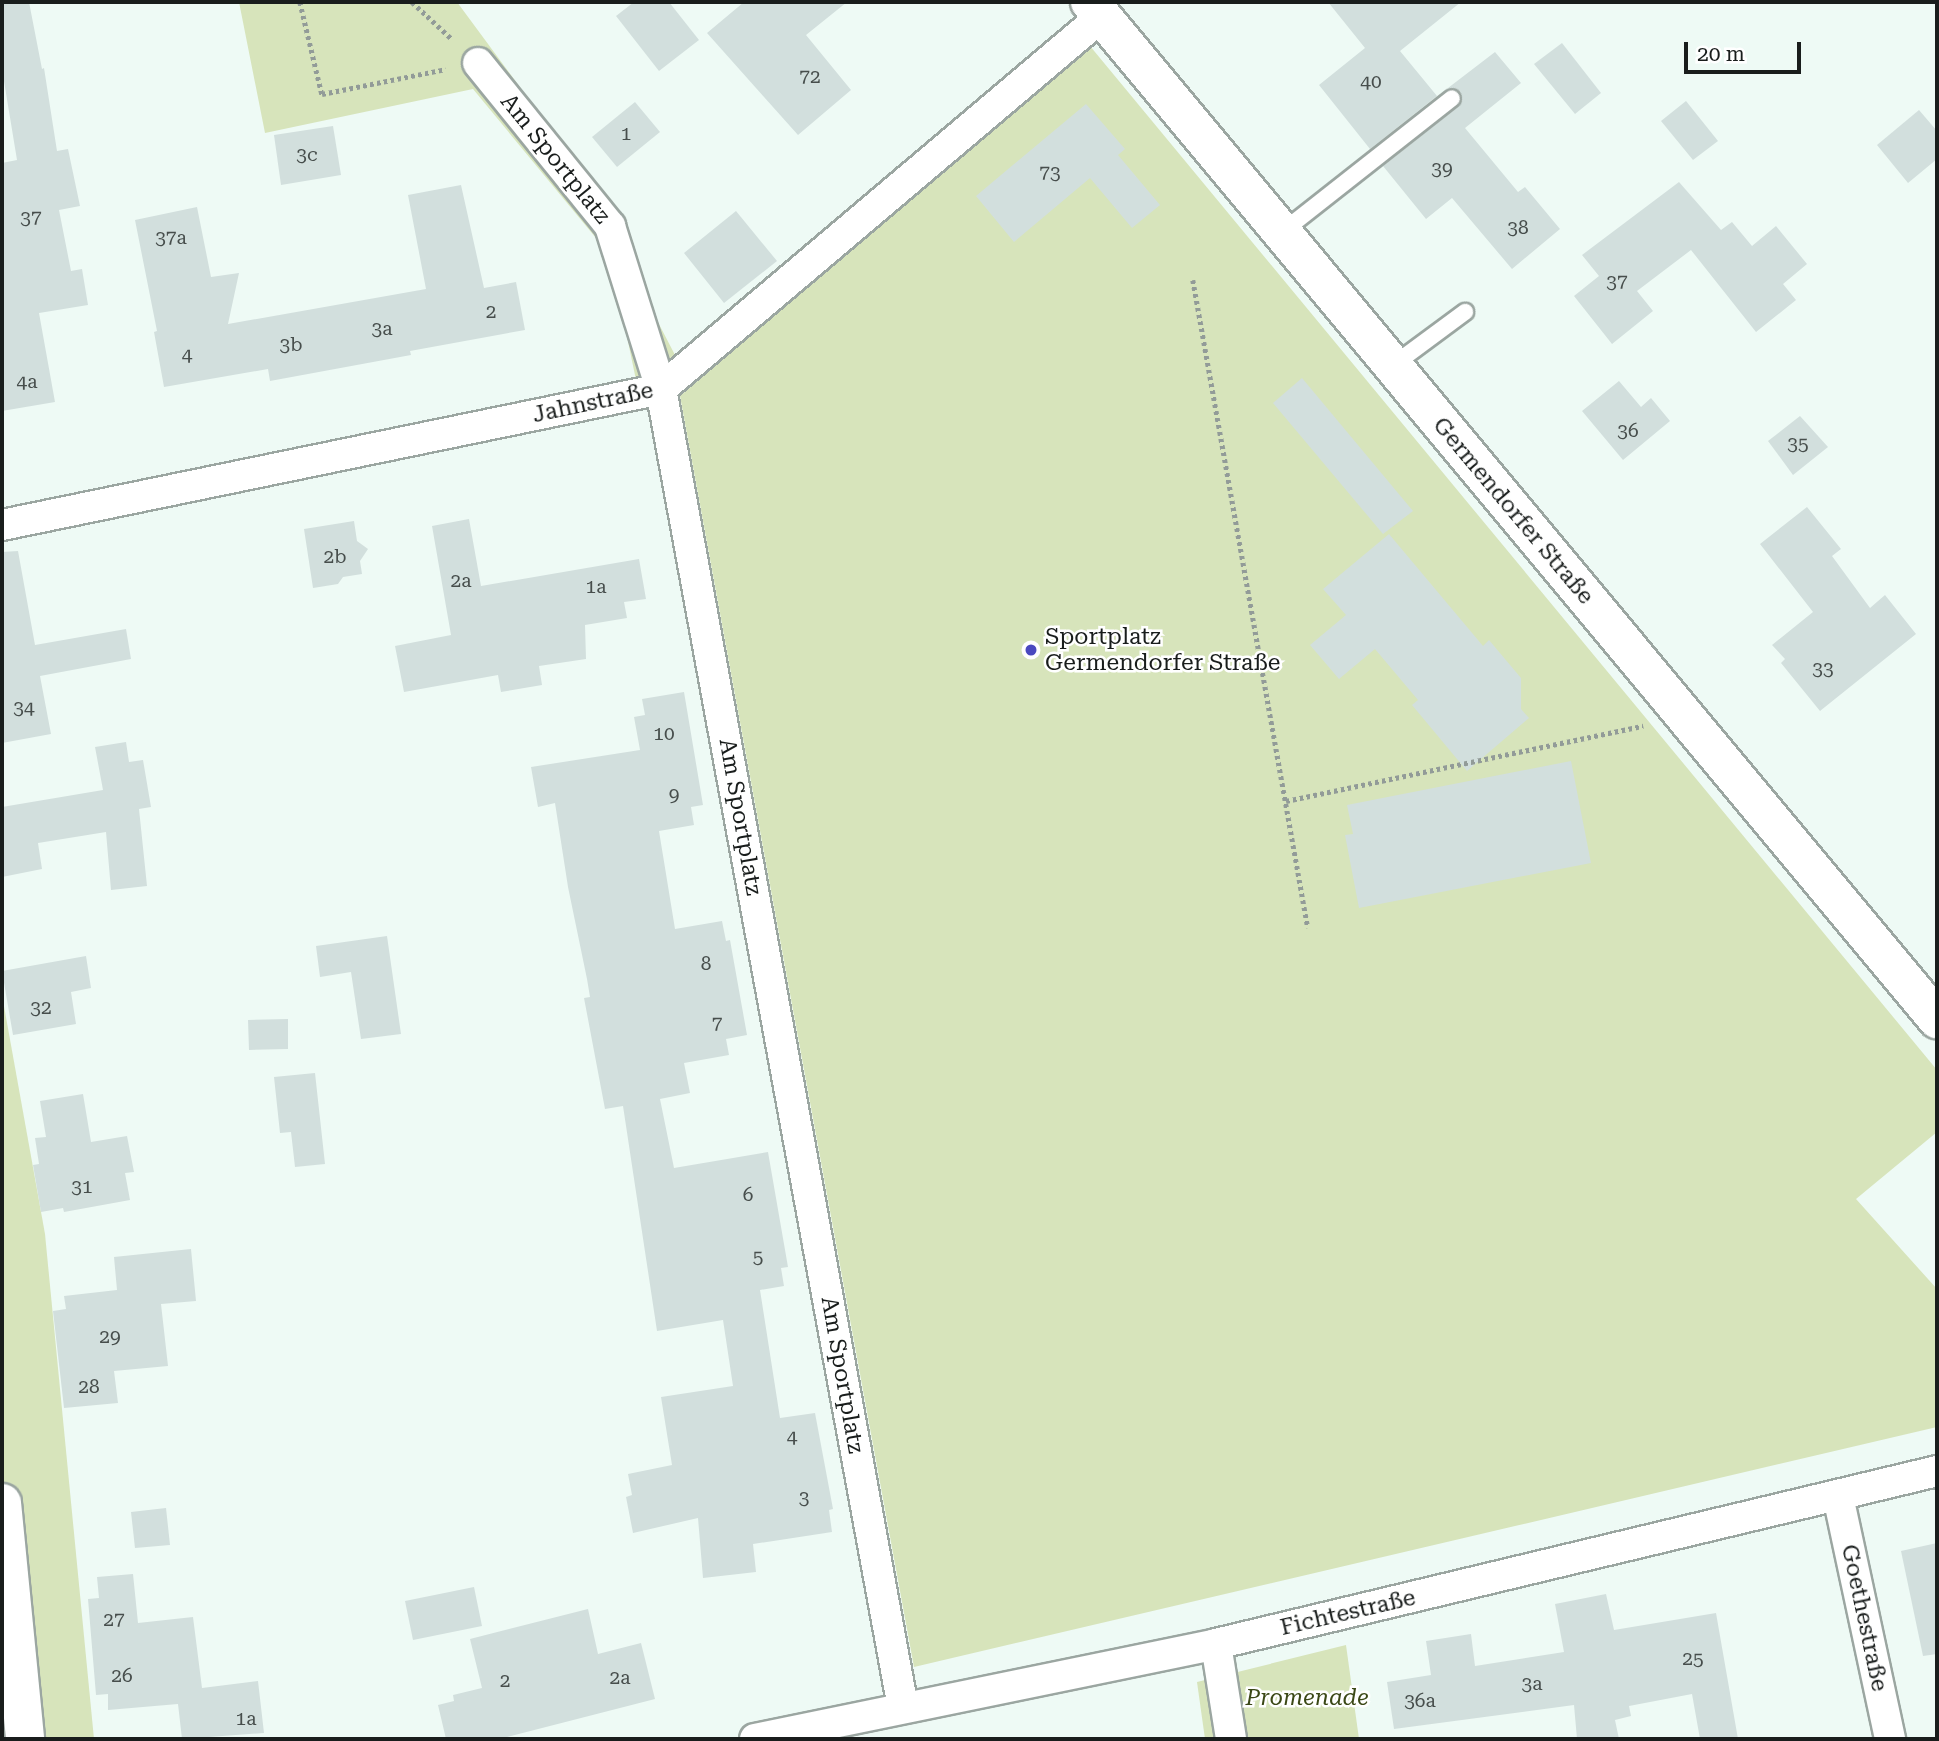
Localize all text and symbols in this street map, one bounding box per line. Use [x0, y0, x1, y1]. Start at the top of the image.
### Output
scale bar [1687, 28, 1804, 72]
text: 20 m [1697, 42, 1745, 66]
house number: 72 [799, 66, 821, 88]
house number: 40 [1360, 71, 1382, 93]
street label: Am Sportplatz [494, 89, 616, 229]
house number: 1 [621, 123, 631, 145]
house number: 3c [296, 144, 318, 166]
house number: 39 [1431, 158, 1453, 180]
house number: 73 [1039, 162, 1061, 184]
house number: 37 [20, 207, 42, 229]
house number: 38 [1507, 217, 1529, 239]
house number: 37a [155, 227, 187, 249]
house number: 37 [1606, 271, 1628, 293]
house number: 2 [486, 301, 496, 323]
house number: 3a [372, 318, 392, 340]
house number: 3b [280, 334, 302, 356]
house number: 4 [182, 344, 192, 366]
house number: 4a [17, 371, 37, 393]
street label: Jahnstraße [530, 377, 656, 429]
street label: Germendorfer Straße [1427, 412, 1599, 610]
house number: 36 [1617, 420, 1639, 442]
house number: 35 [1787, 433, 1809, 455]
house number: 2b [324, 546, 346, 568]
house number: 2a [451, 570, 471, 592]
house number: 1a [586, 576, 606, 598]
place label: Sportplatz Germendorfer Straße [1045, 623, 1280, 677]
marker: Sportplatz Germendorfer Straße [1023, 642, 1039, 658]
house number: 33 [1812, 658, 1834, 680]
house number: 34 [13, 697, 35, 719]
house number: 10 [653, 723, 675, 745]
street label: Am Sportplatz [713, 736, 767, 898]
house number: 9 [669, 784, 679, 806]
house number: 8 [701, 953, 711, 975]
house number: 32 [30, 997, 52, 1019]
house number: 7 [712, 1013, 722, 1035]
house number: 31 [71, 1176, 93, 1198]
house number: 6 [743, 1184, 753, 1206]
house number: 5 [753, 1246, 763, 1268]
street label: Am Sportplatz [815, 1294, 869, 1456]
house number: 29 [99, 1326, 121, 1348]
house number: 28 [78, 1376, 100, 1398]
house number: 4 [787, 1426, 797, 1448]
house number: 3 [799, 1487, 809, 1509]
street label: Goethestraße [1835, 1542, 1893, 1694]
street label: Fichtestraße [1278, 1584, 1418, 1642]
house number: 27 [103, 1609, 125, 1631]
house number: 25 [1682, 1648, 1704, 1670]
house number: 26 [111, 1665, 133, 1687]
house number: 2a [610, 1667, 630, 1689]
house number: 2 [500, 1670, 510, 1692]
house number: 3a [1522, 1673, 1542, 1695]
park label: Promenade [1245, 1684, 1369, 1712]
house number: 36a [1404, 1690, 1436, 1712]
house number: 1a [236, 1708, 256, 1730]

